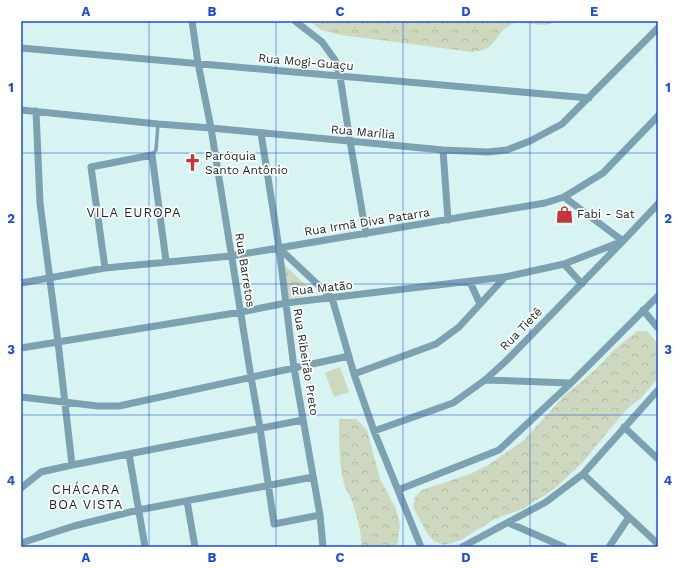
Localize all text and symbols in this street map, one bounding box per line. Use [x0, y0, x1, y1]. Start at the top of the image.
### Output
text: A [82, 4, 91, 19]
text: B [208, 4, 217, 19]
text: C [336, 4, 345, 19]
text: D [461, 4, 471, 19]
text: E [590, 4, 598, 19]
street label: Rua Mogi-Guaçu [258, 51, 354, 73]
text: 1 [8, 80, 14, 95]
text: 1 [665, 80, 671, 95]
street label: Rua Marília [330, 122, 396, 142]
place label: Paróquia Santo Antônio [205, 149, 288, 177]
church icon: Paróquia Santo Antônio [182, 153, 202, 173]
shop icon: Fabi - Sat [554, 204, 574, 224]
district label: VILA EUROPA [86, 205, 182, 220]
street label: Rua Irmã Diva Patarra [303, 205, 431, 239]
place label: Fabi - Sat [577, 207, 635, 221]
text: 2 [7, 211, 15, 226]
text: 2 [664, 211, 672, 226]
street label: Rua Barretos [232, 232, 258, 308]
street label: Rua Matão [291, 278, 353, 298]
street label: Rua Tietê [497, 304, 545, 353]
street label: Rua Ribeirão Preto [291, 307, 321, 417]
text: 3 [7, 342, 15, 357]
text: 3 [664, 342, 672, 357]
text: 4 [7, 473, 16, 488]
text: 4 [664, 473, 673, 488]
district label: CHÁCARA BOA VISTA [49, 481, 123, 512]
text: A [82, 550, 91, 565]
text: B [208, 550, 217, 565]
text: C [336, 550, 345, 565]
text: D [461, 550, 471, 565]
text: E [590, 550, 598, 565]

